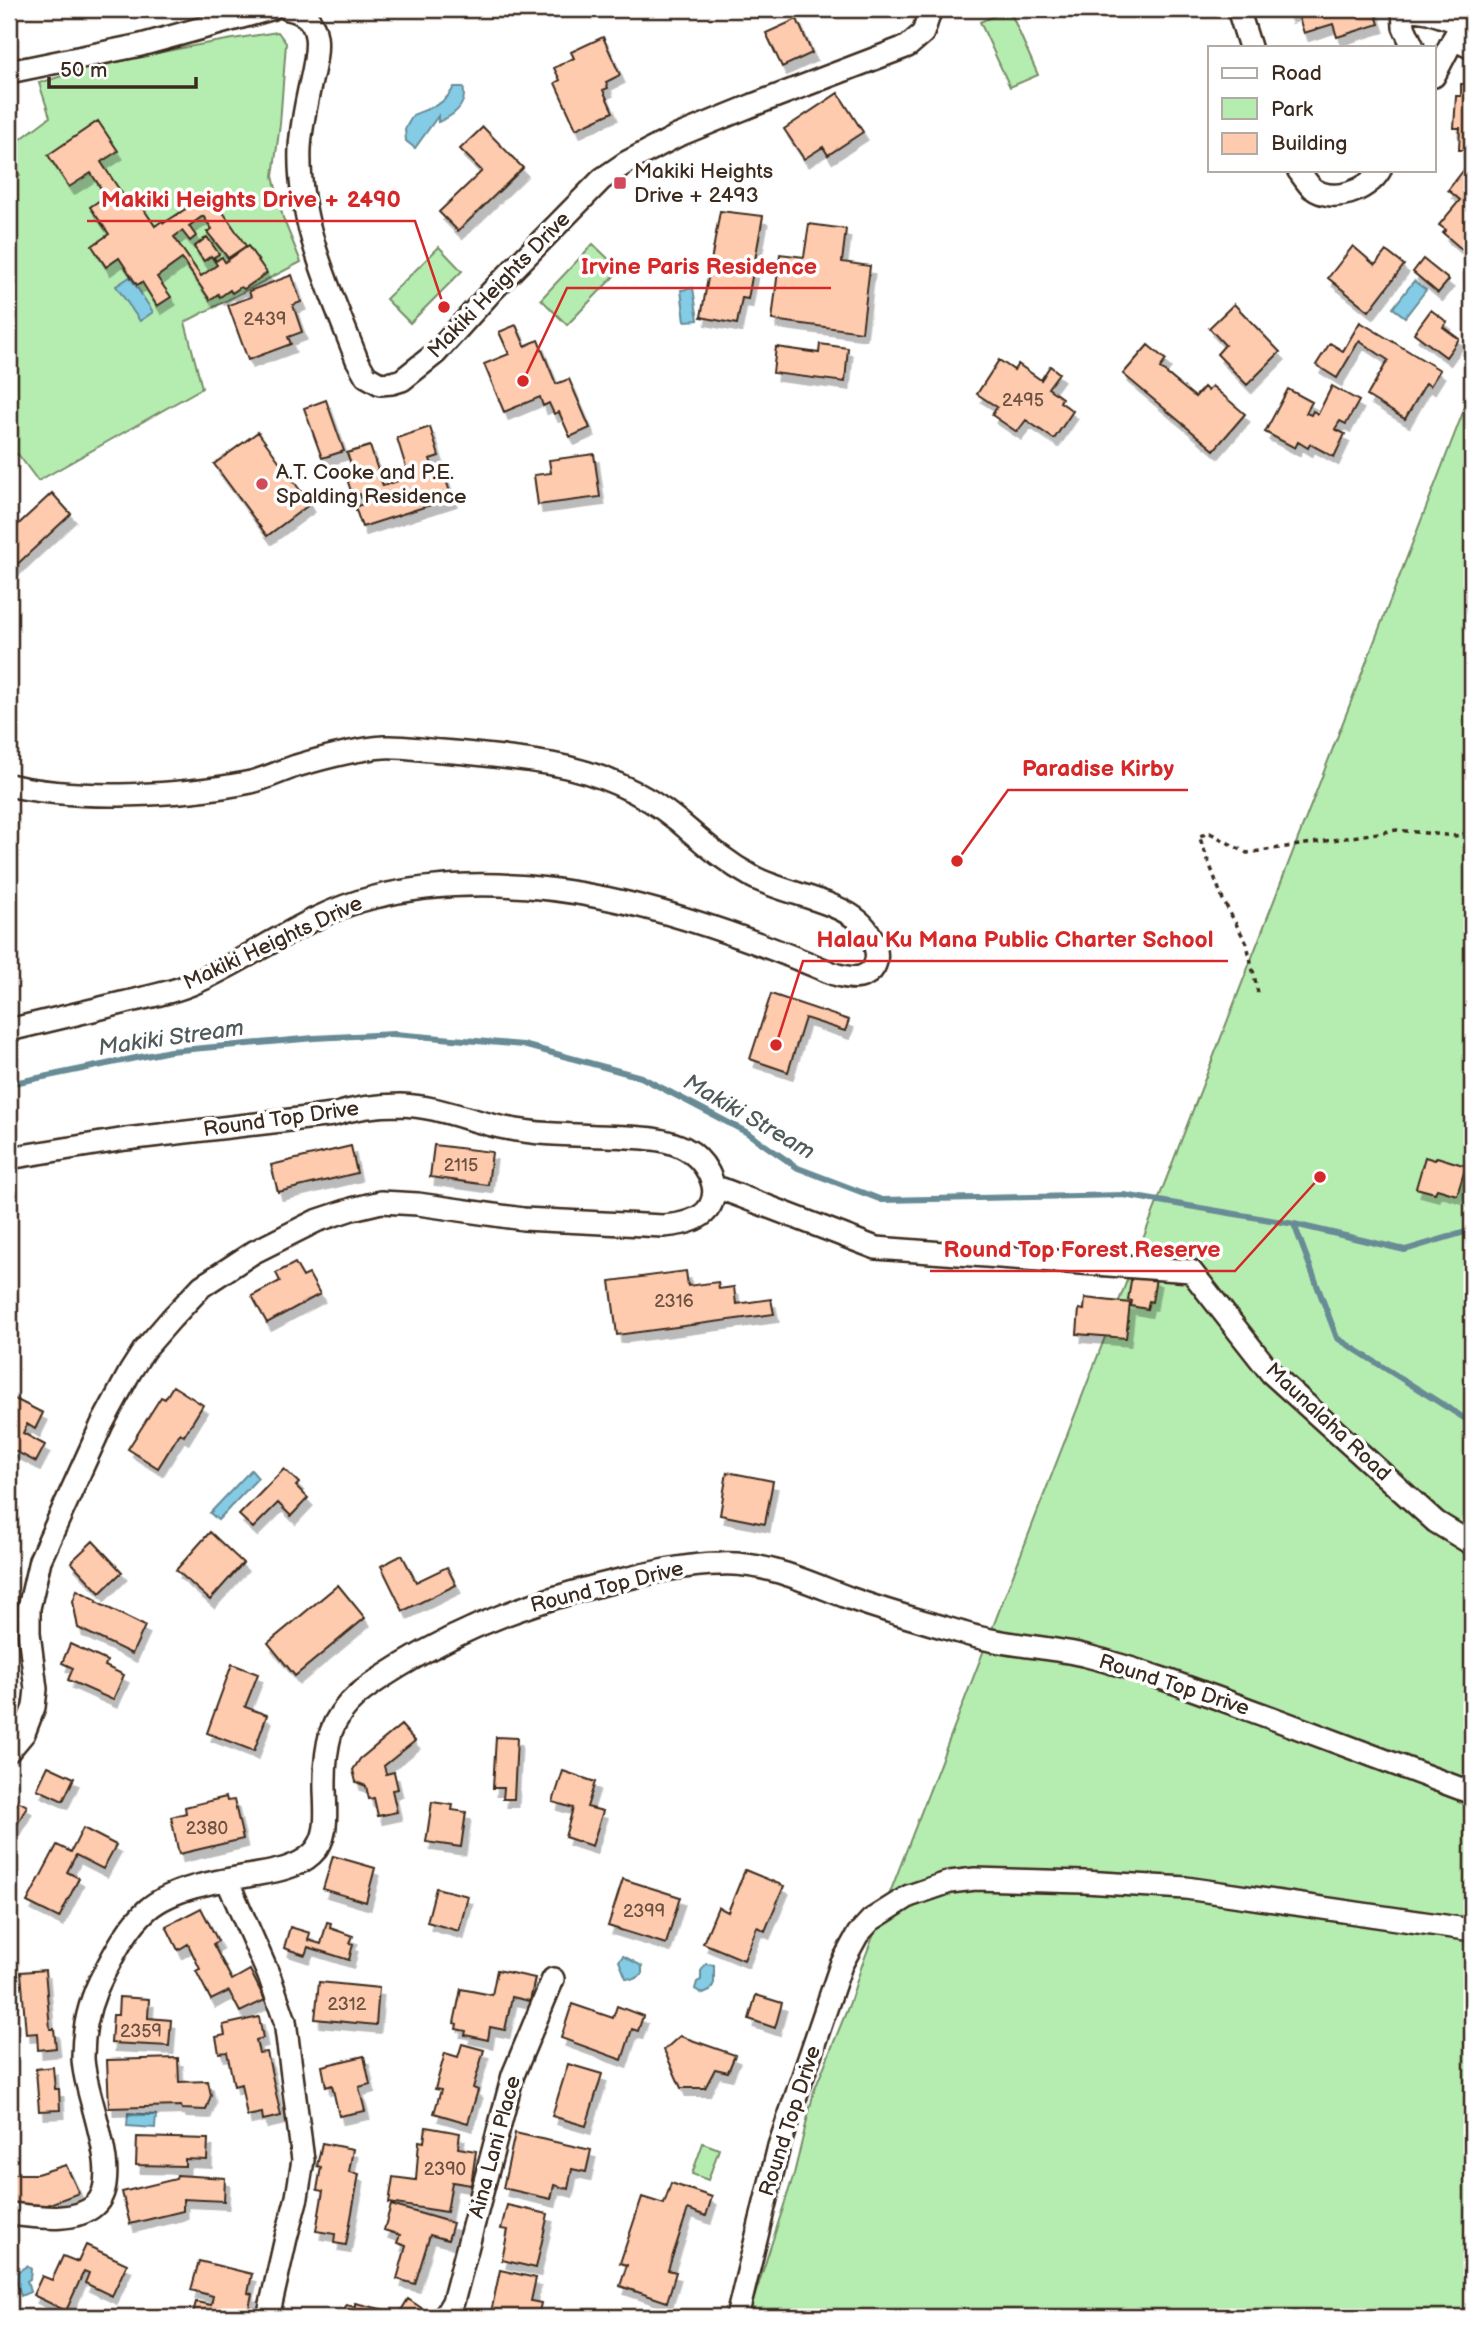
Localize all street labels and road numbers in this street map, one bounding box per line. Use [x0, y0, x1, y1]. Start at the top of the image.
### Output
street label: Makiki Heights Drive [423, 206, 575, 364]
street label: Makiki Heights Drive [180, 891, 366, 995]
street label: Round Top Drive [202, 1096, 360, 1142]
street label: Maunalaha Road [1260, 1358, 1396, 1486]
street label: Round Top Drive [528, 1556, 686, 1618]
street label: Round Top Drive [1096, 1649, 1252, 1721]
street label: Round Top Drive [754, 2043, 826, 2199]
street label: Aina Lani Place [464, 2073, 526, 2221]

